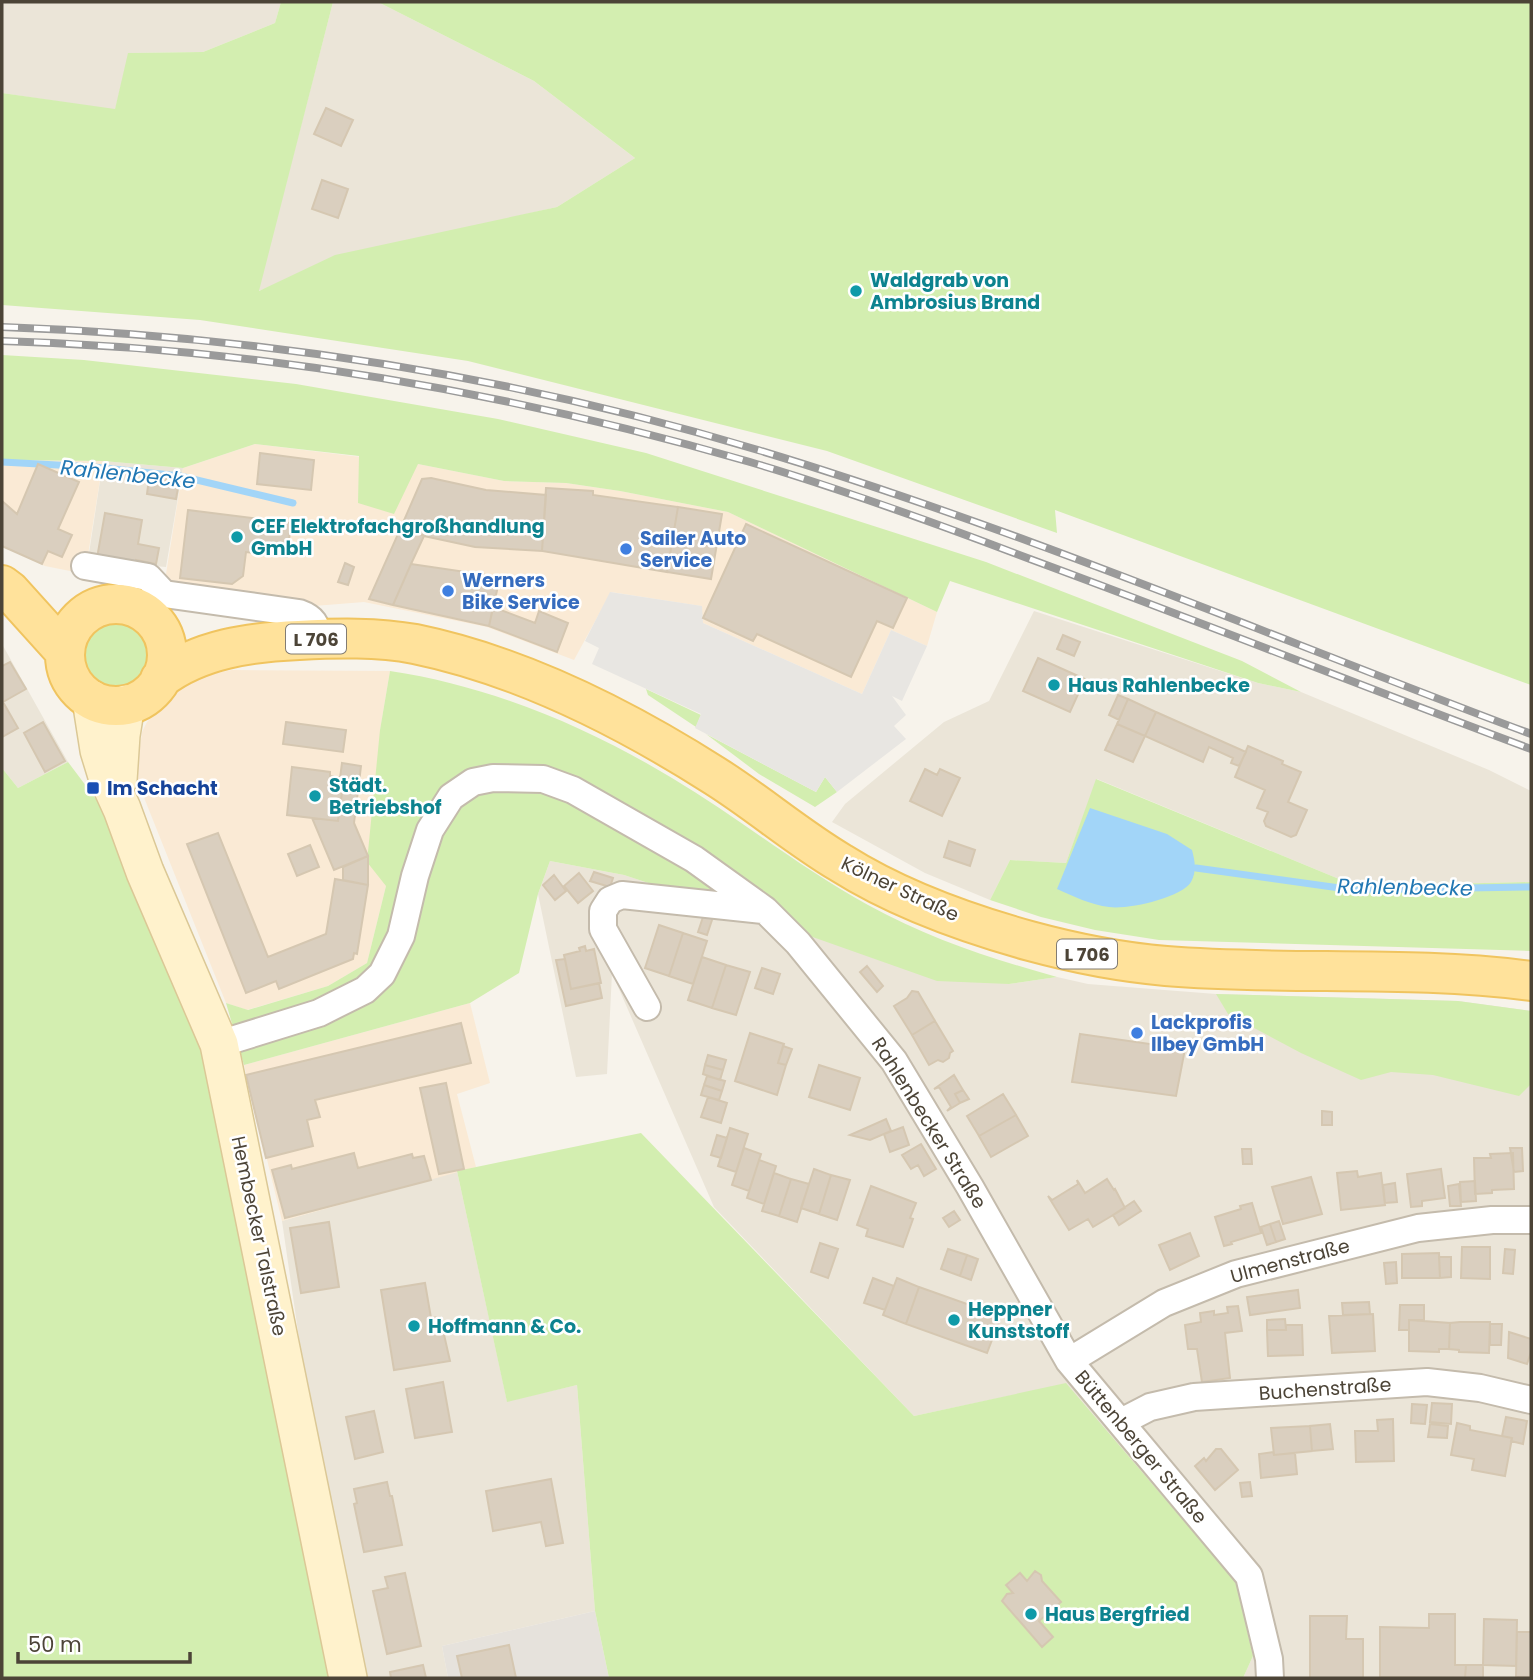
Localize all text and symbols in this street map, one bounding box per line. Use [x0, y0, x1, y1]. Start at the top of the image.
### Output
place label: Waldgrab von Ambrosius Brand [870, 267, 1040, 316]
marker: Waldgrab von Ambrosius Brand [848, 283, 864, 299]
water label: Rahlenbecke [59, 452, 197, 496]
place label: CEF Elektrofachgroßhandlung GmbH [251, 513, 545, 562]
place label: Sailer Auto Service [640, 525, 746, 574]
marker: CEF Elektrofachgroßhandlung GmbH [229, 529, 245, 545]
marker: Sailer Auto Service [618, 541, 634, 557]
place label: Werners Bike Service [462, 567, 580, 616]
marker: Werners Bike Service [440, 583, 456, 599]
road number: L 706 [286, 624, 346, 654]
place label: Haus Rahlenbecke [1068, 672, 1250, 699]
marker: Haus Rahlenbecke [1046, 677, 1062, 693]
place label: Städt. Betriebshof [329, 772, 442, 821]
place label: Im Schacht [107, 775, 218, 802]
marker: Im Schacht [85, 780, 101, 796]
marker: Städt. Betriebshof [307, 788, 323, 804]
street label: Kölner Straße [837, 850, 963, 928]
water label: Rahlenbecke [1337, 871, 1473, 903]
road number: L 706 [1057, 939, 1117, 968]
place label: Lackprofis Ilbey GmbH [1151, 1009, 1264, 1058]
marker: Lackprofis Ilbey GmbH [1129, 1025, 1145, 1041]
street label: Rahlenbecker Straße [865, 1032, 993, 1214]
street label: Hembecker Talstraße [225, 1134, 293, 1338]
street label: Ulmenstraße [1227, 1232, 1353, 1290]
place label: Heppner Kunststoff [968, 1296, 1069, 1345]
marker: Heppner Kunststoff [946, 1312, 962, 1328]
place label: Hoffmann & Co. [428, 1313, 581, 1340]
marker: Hoffmann & Co. [406, 1318, 422, 1334]
street label: Büttenberger Straße [1069, 1364, 1213, 1530]
street label: Buchenstraße [1258, 1371, 1392, 1407]
place label: Haus Bergfried [1045, 1601, 1190, 1628]
marker: Haus Bergfried [1023, 1606, 1039, 1622]
scale bar [18, 1620, 189, 1664]
text: 50 m [28, 1630, 82, 1659]

